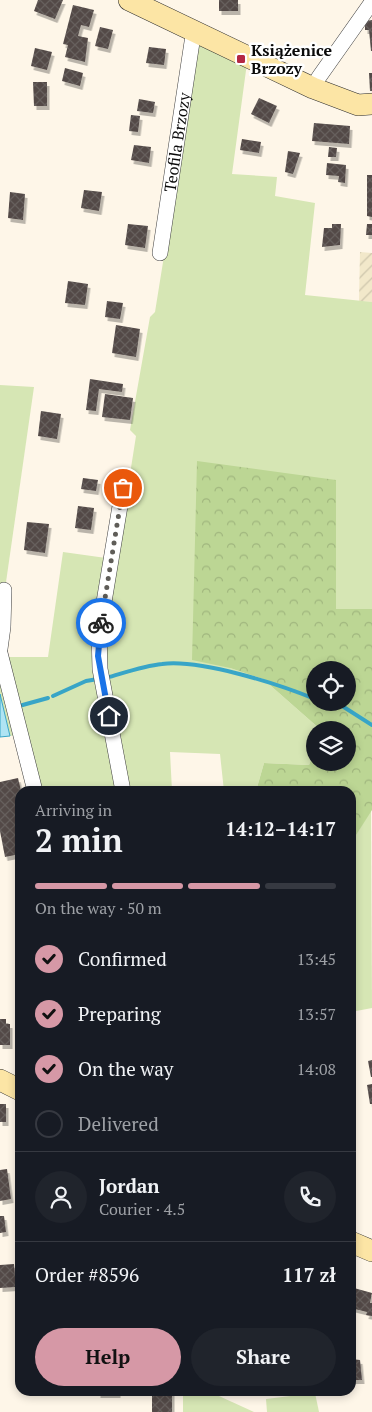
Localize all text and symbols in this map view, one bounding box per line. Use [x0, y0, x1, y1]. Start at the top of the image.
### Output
place label: Książenice Brzozy [251, 39, 333, 79]
marker: Książenice Brzozy [235, 53, 247, 65]
street label: Teofila Brzozy [158, 90, 195, 193]
pin [102, 467, 144, 509]
icon: bag [109, 474, 137, 502]
courier [76, 598, 126, 648]
icon: bike [87, 609, 115, 637]
map controls [306, 661, 356, 771]
button: locate [306, 661, 356, 711]
pin [88, 695, 130, 737]
icon: home [95, 702, 123, 730]
button: layers [306, 721, 356, 771]
text: Arriving in [35, 799, 112, 821]
text: 14:12–14:17 [225, 816, 336, 841]
text: 2 min [35, 819, 123, 861]
text: On the way · 50 m [35, 897, 162, 919]
icon: check [35, 945, 63, 973]
text: Confirmed [78, 946, 167, 971]
text: 13:45 [297, 948, 336, 970]
icon: check [35, 1000, 63, 1028]
text: Preparing [78, 1001, 161, 1026]
text: 13:57 [297, 1003, 336, 1025]
icon: check [35, 1055, 63, 1083]
text: On the way [78, 1056, 173, 1081]
text: 14:08 [297, 1058, 336, 1080]
text: Delivered [78, 1111, 159, 1136]
button: person [35, 1171, 87, 1223]
button: phone [284, 1171, 336, 1223]
text: Jordan [99, 1173, 160, 1198]
text: Courier · 4.5 [99, 1198, 185, 1220]
text: Order #8596 [35, 1262, 139, 1287]
text: 117 zł [282, 1262, 336, 1287]
button: Help [35, 1328, 181, 1386]
button: Share [191, 1328, 336, 1386]

